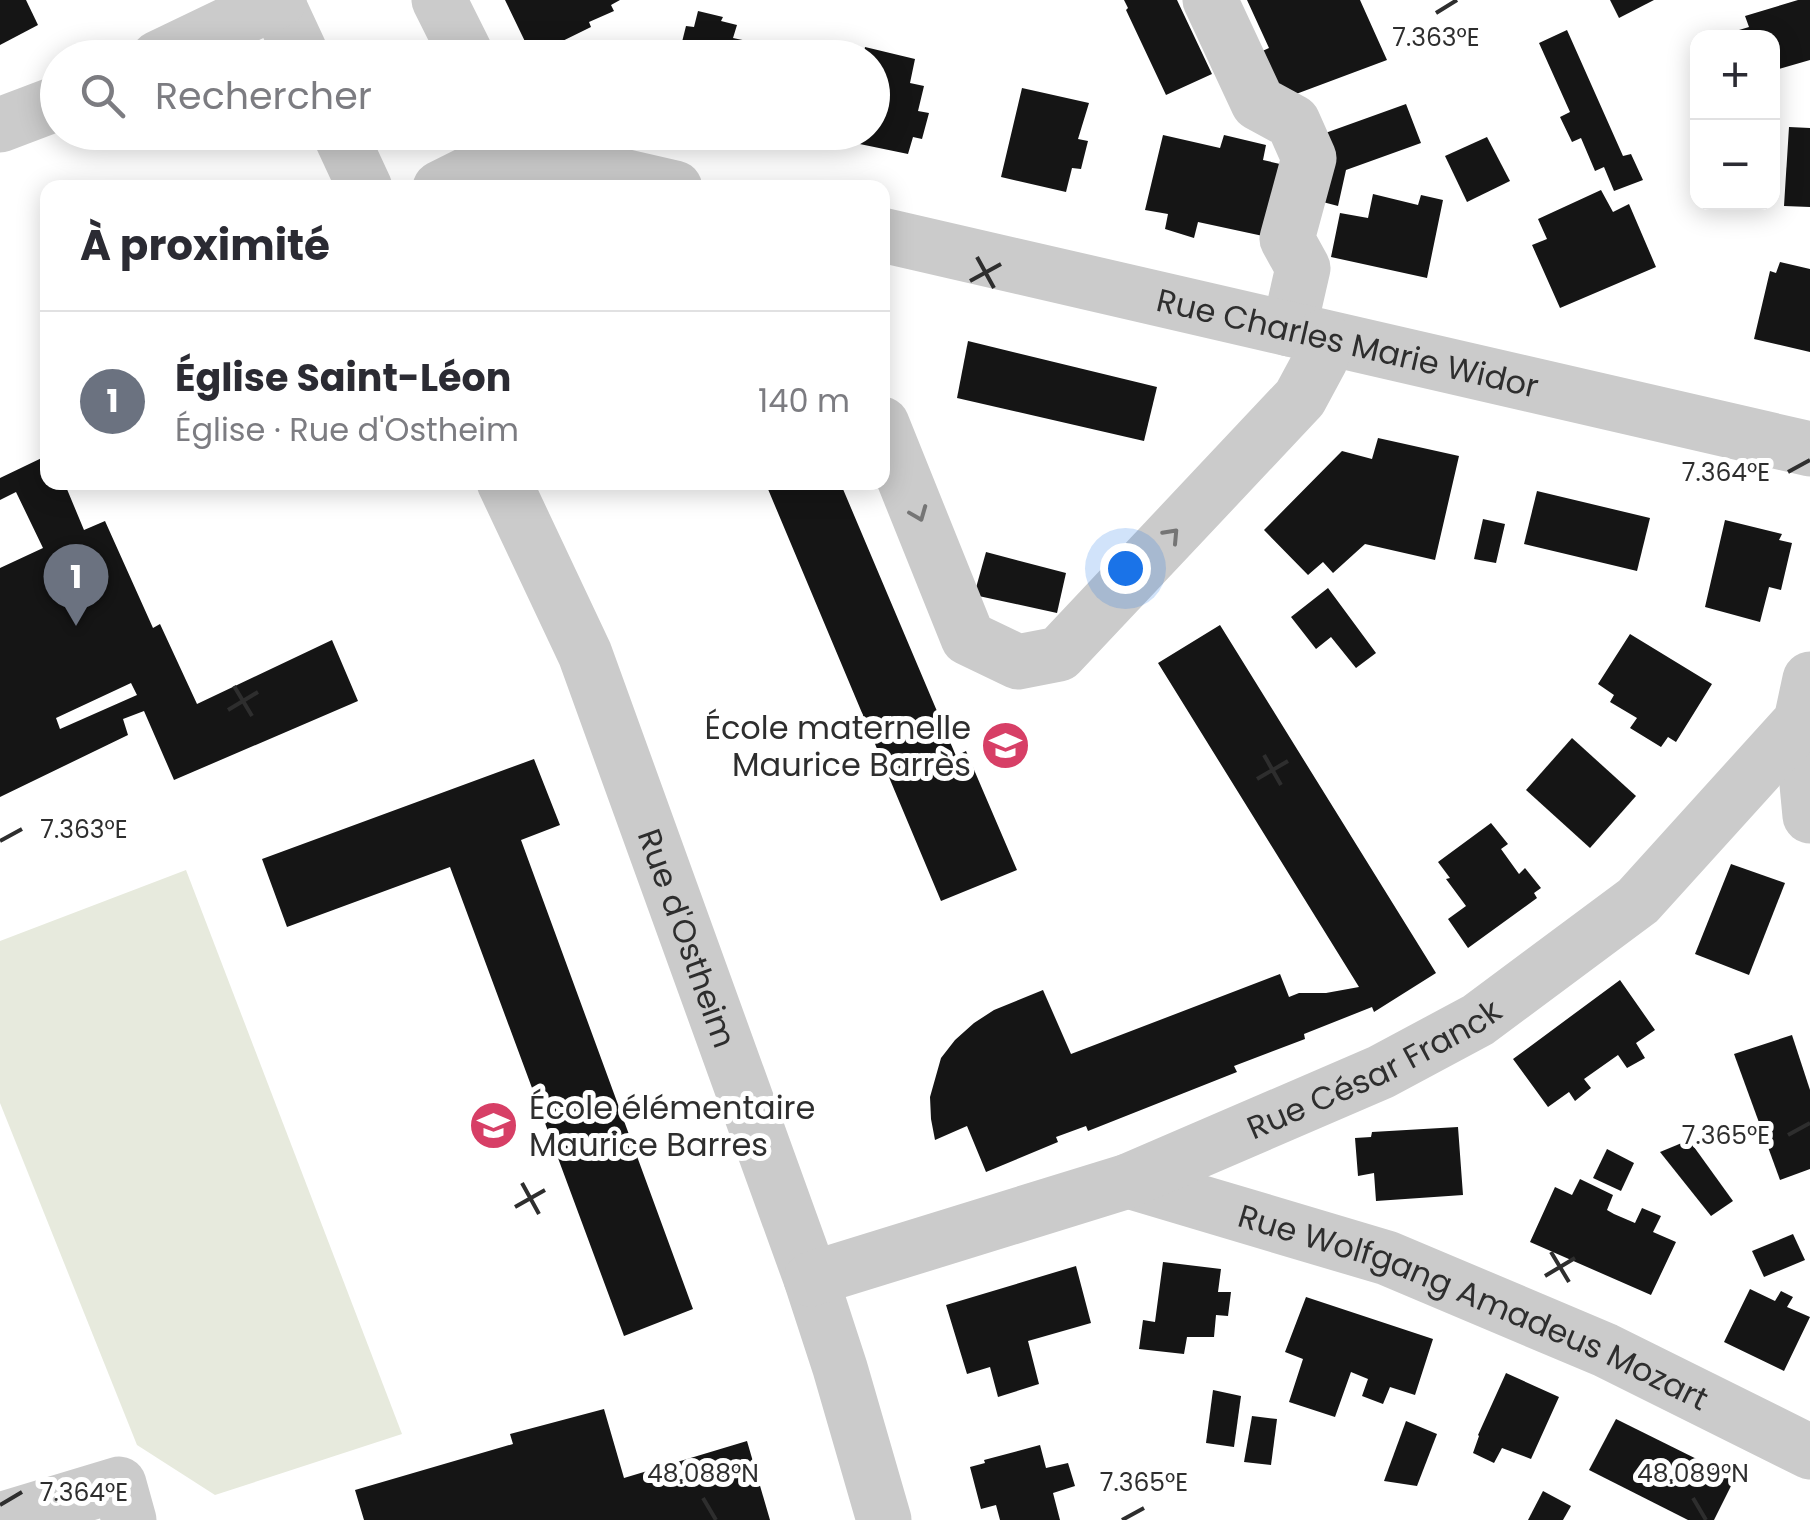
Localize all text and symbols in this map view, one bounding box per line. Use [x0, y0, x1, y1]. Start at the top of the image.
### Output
text: 7.363°E [1392, 20, 1480, 55]
map controls [1690, 30, 1780, 210]
button: + [1690, 30, 1780, 120]
search box [40, 40, 890, 150]
icon: search [75, 68, 130, 123]
text: Rechercher [155, 69, 372, 122]
button: − [1690, 120, 1780, 210]
text: À proximité [80, 216, 330, 275]
street label: Rue Charles Marie Widor [1152, 277, 1543, 408]
text: Église Saint-Léon [175, 351, 511, 404]
text: 1 [106, 378, 119, 423]
text: 140 m [758, 378, 850, 423]
text: Église · Rue d'Ostheim [175, 407, 519, 452]
text: 7.364°E [1682, 455, 1770, 490]
one-way arrow [907, 505, 927, 522]
one-way arrow [1160, 528, 1178, 546]
your location [1100, 543, 1151, 594]
pin: 1 [44, 544, 108, 626]
place label: École maternelle Maurice Barrès [705, 705, 971, 787]
school or university icon: École maternelle Maurice Barrès [980, 719, 1032, 771]
text: 7.363°E [40, 812, 128, 847]
street label: Rue d'Ostheim [627, 822, 748, 1054]
street label: Rue César Franck [1240, 988, 1511, 1150]
place label: École élémentaire Maurice Barres [529, 1085, 815, 1167]
school or university icon: École élémentaire Maurice Barres [468, 1099, 520, 1151]
text: 7.365°E [1682, 1118, 1770, 1153]
street label: Rue Wolfgang Amadeus Mozart [1233, 1193, 1716, 1420]
text: 48.088°N [647, 1456, 759, 1491]
text: 48.089°N [1637, 1456, 1749, 1491]
text: 7.365°E [1100, 1465, 1188, 1500]
text: 7.364°E [40, 1475, 128, 1510]

